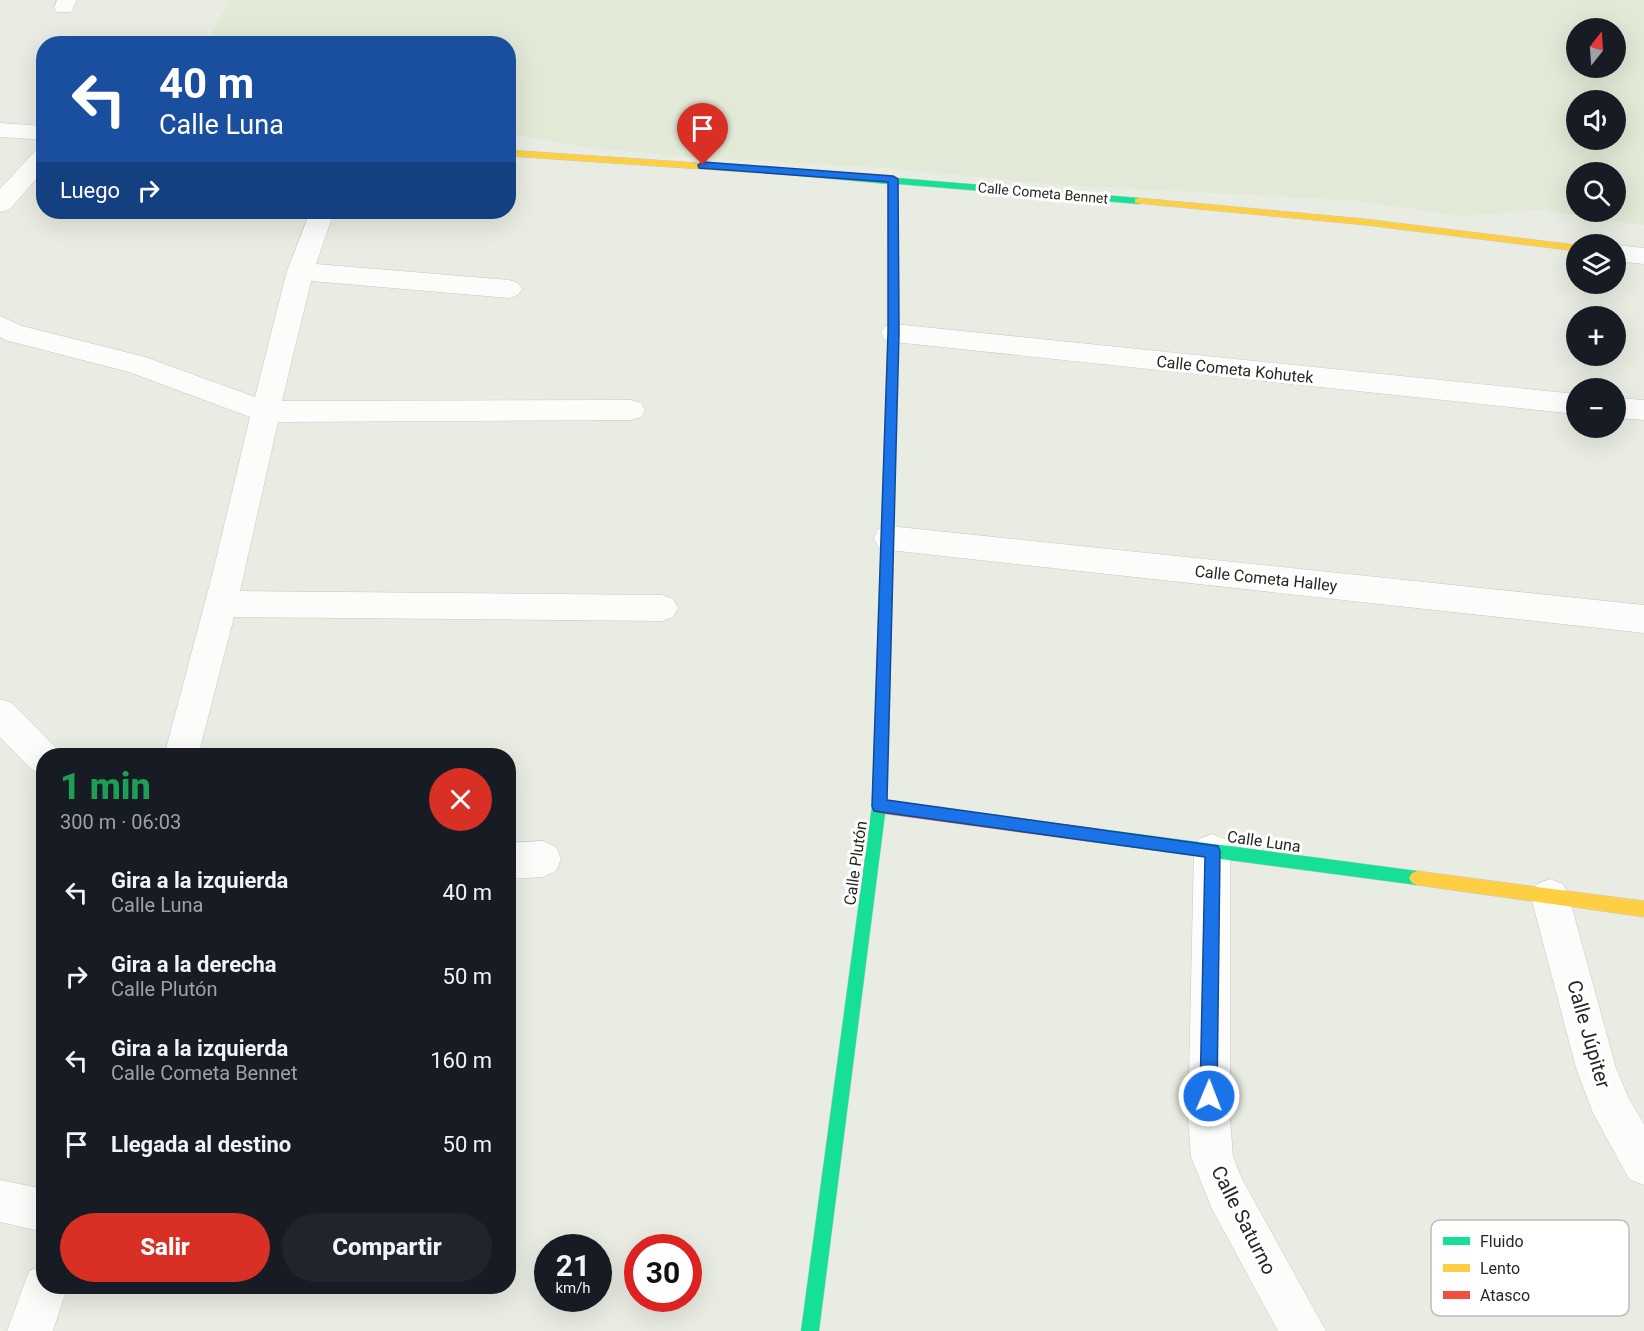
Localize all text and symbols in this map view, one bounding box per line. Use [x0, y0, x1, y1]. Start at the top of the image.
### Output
north arrow [1566, 18, 1626, 78]
map controls [1566, 18, 1626, 438]
text: 40 m [159, 59, 254, 108]
icon: left [60, 60, 138, 138]
button: sound [1566, 90, 1626, 150]
pin [677, 103, 728, 165]
text: Calle Luna [159, 109, 284, 141]
icon: arrive [686, 112, 719, 145]
button: search [1566, 162, 1626, 222]
icon: right [132, 174, 165, 207]
text: Luego [60, 178, 120, 203]
street label: Calle Cometa Bennet [977, 179, 1109, 207]
button: layers [1566, 234, 1626, 294]
button: + [1566, 306, 1626, 366]
street label: Calle Cometa Kohutek [1156, 352, 1315, 387]
button: − [1566, 378, 1626, 438]
street label: Calle Cometa Halley [1194, 562, 1339, 595]
text: 1 min [60, 766, 151, 808]
button: close [429, 768, 492, 831]
text: 300 m · 06:03 [60, 810, 181, 834]
street label: Calle Plutón [840, 820, 871, 907]
street label: Calle Luna [1226, 827, 1302, 856]
text: Gira a la izquierda [111, 868, 288, 893]
icon: left [60, 876, 93, 909]
text: 40 m [443, 880, 492, 905]
text: Calle Luna [111, 893, 203, 917]
text: Gira a la derecha [111, 952, 277, 977]
icon: right [60, 960, 93, 993]
text: 50 m [443, 964, 492, 989]
text: Calle Plutón [111, 977, 218, 1001]
street label: Calle Júpiter [1562, 977, 1616, 1091]
text: Gira a la izquierda [111, 1036, 288, 1061]
icon: left [60, 1044, 93, 1077]
text: 160 m [430, 1048, 492, 1073]
text: Calle Cometa Bennet [111, 1061, 297, 1085]
position arrow [1177, 1064, 1241, 1128]
icon: arrive [60, 1128, 93, 1161]
text: Llegada al destino [111, 1132, 291, 1157]
text: 50 m [443, 1132, 492, 1157]
street label: Calle Saturno [1206, 1162, 1282, 1278]
button: Salir [60, 1213, 270, 1282]
button: Compartir [282, 1213, 492, 1282]
legend [1431, 1220, 1629, 1316]
text: Fluido [1480, 1232, 1524, 1251]
speed limit sign: 30 [624, 1234, 702, 1312]
text: 21 [556, 1248, 590, 1283]
text: Lento [1480, 1259, 1520, 1278]
text: km/h [555, 1279, 591, 1297]
text: Atasco [1480, 1286, 1530, 1305]

